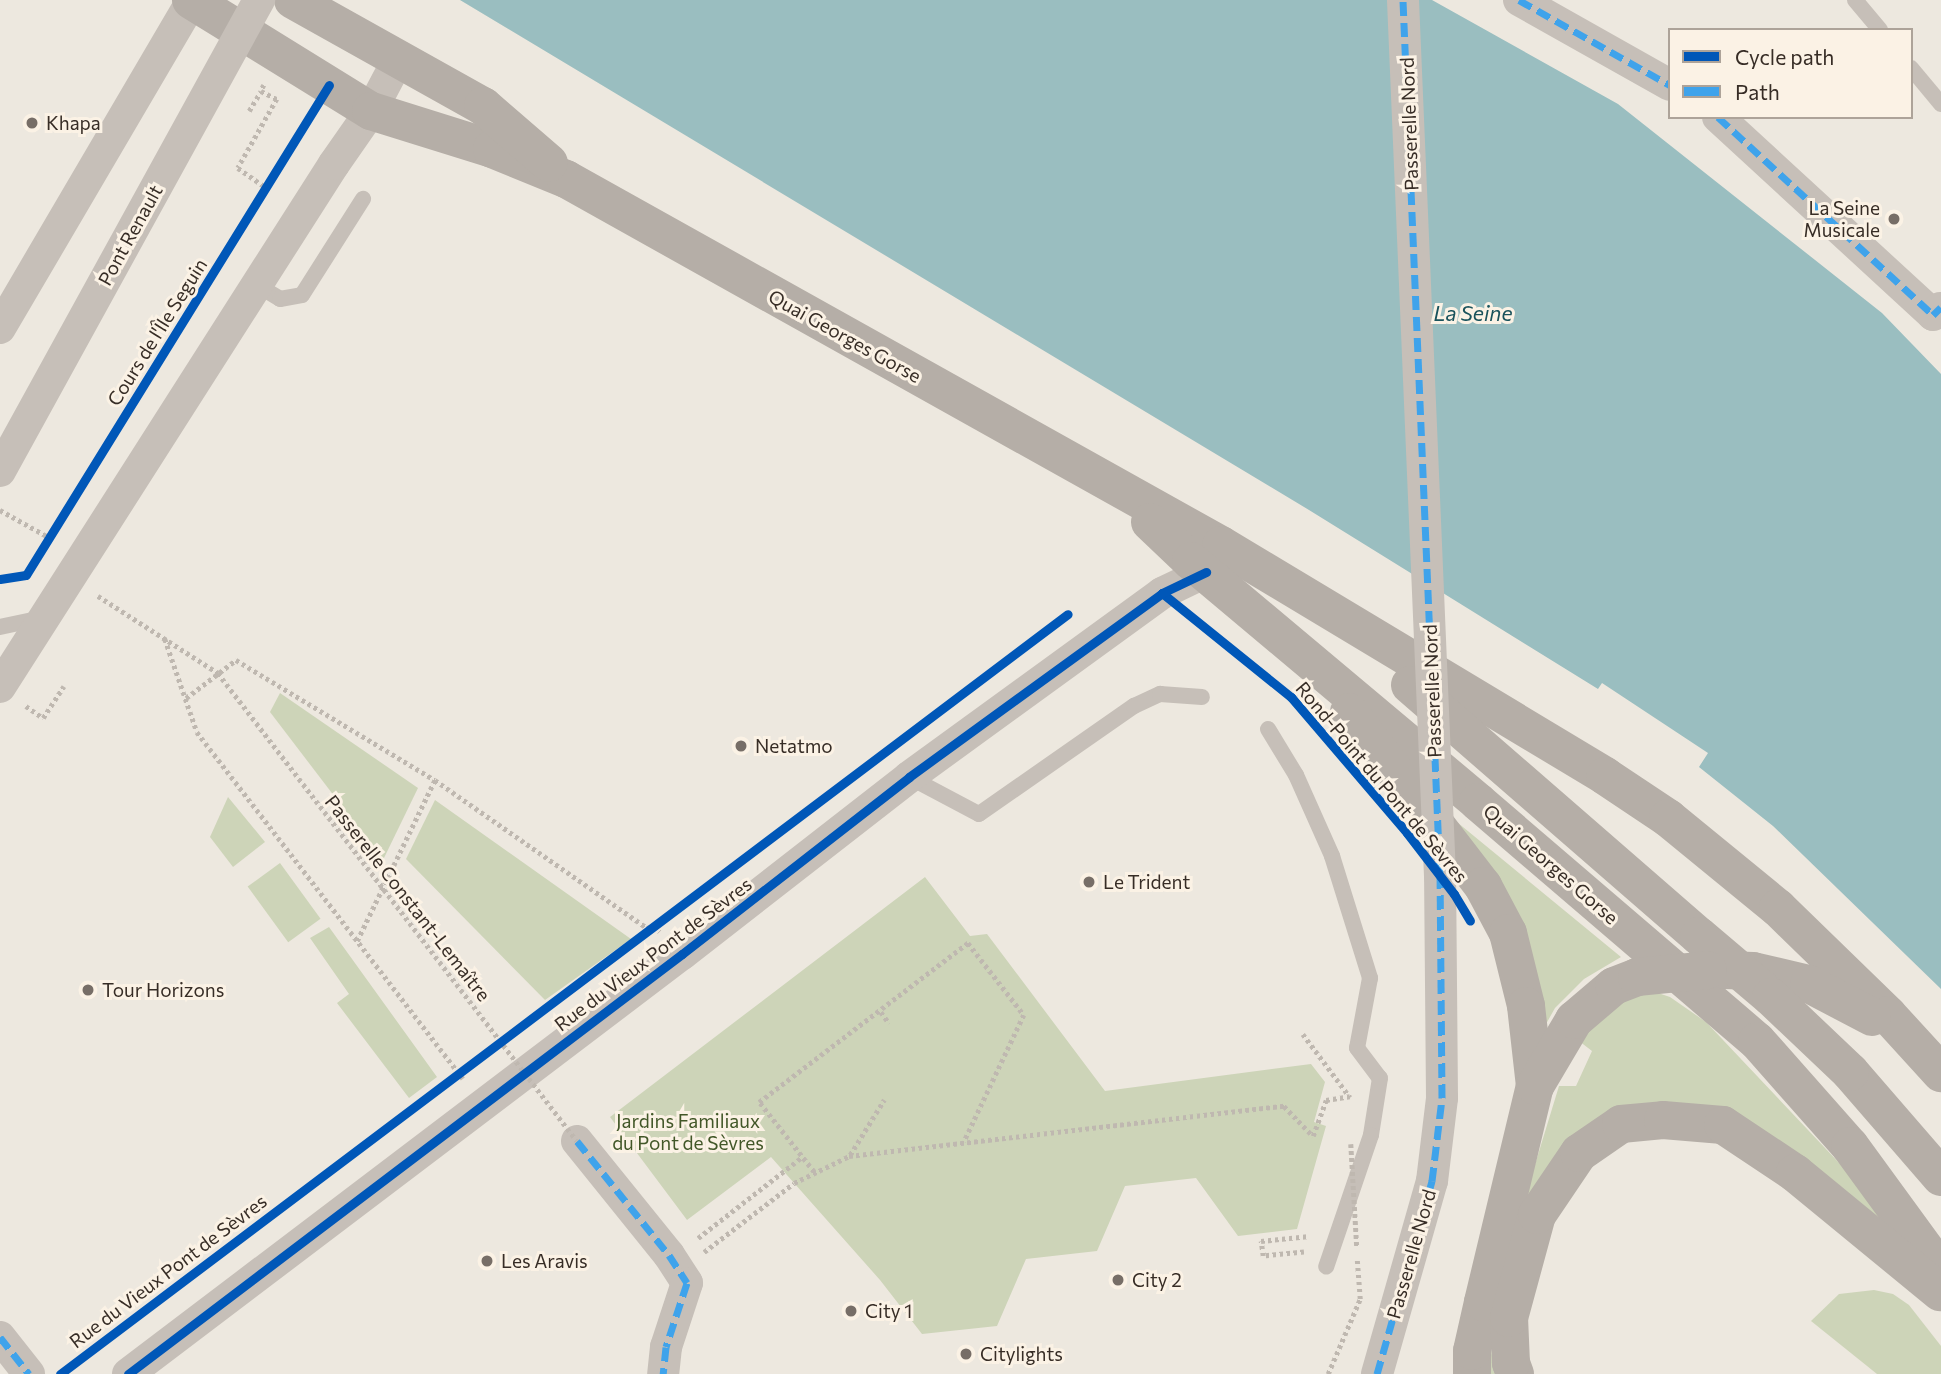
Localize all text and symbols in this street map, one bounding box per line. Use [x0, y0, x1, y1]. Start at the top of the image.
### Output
legend [1668, 28, 1913, 119]
text: Cycle path [1735, 44, 1834, 69]
street label: Passerelle Nord [1395, 57, 1423, 191]
text: Path [1735, 79, 1780, 104]
place label: Khapa [46, 112, 101, 134]
marker: Khapa [24, 115, 40, 131]
street label: Pont Renault [93, 181, 167, 289]
place label: La Seine Musicale [1804, 197, 1880, 241]
marker: La Seine Musicale [1886, 211, 1902, 227]
street label: Cours de l'Île Seguin [102, 254, 212, 410]
street label: Quai Georges Gorse [765, 285, 925, 387]
water label: La Seine [1434, 300, 1512, 326]
street label: Passerelle Nord [1418, 624, 1446, 758]
street label: Rond-Point du Pont de Sèvres [1291, 677, 1473, 887]
place label: Netatmo [755, 735, 833, 757]
marker: Netatmo [733, 738, 749, 754]
street label: Passerelle Constant-Lemaître [320, 790, 496, 1006]
street label: Quai Georges Gorse [1479, 799, 1623, 929]
place label: Le Trident [1103, 871, 1190, 893]
street label: Rue du Vieux Pont de Sèvres [550, 872, 756, 1036]
marker: Le Trident [1081, 874, 1097, 890]
place label: Tour Horizons [102, 979, 224, 1001]
marker: Tour Horizons [80, 982, 96, 998]
park label: Jardins Familiaux du Pont de Sèvres [612, 1110, 764, 1154]
street label: Passerelle Nord [1382, 1187, 1440, 1321]
street label: Rue du Vieux Pont de Sèvres [65, 1189, 271, 1353]
place label: Les Aravis [501, 1250, 588, 1272]
marker: Les Aravis [479, 1253, 495, 1269]
place label: City 2 [1132, 1269, 1182, 1291]
marker: City 2 [1110, 1272, 1126, 1288]
place label: City 1 [865, 1300, 912, 1322]
marker: City 1 [843, 1303, 859, 1319]
place label: Citylights [980, 1343, 1063, 1365]
marker: Citylights [958, 1346, 974, 1362]

